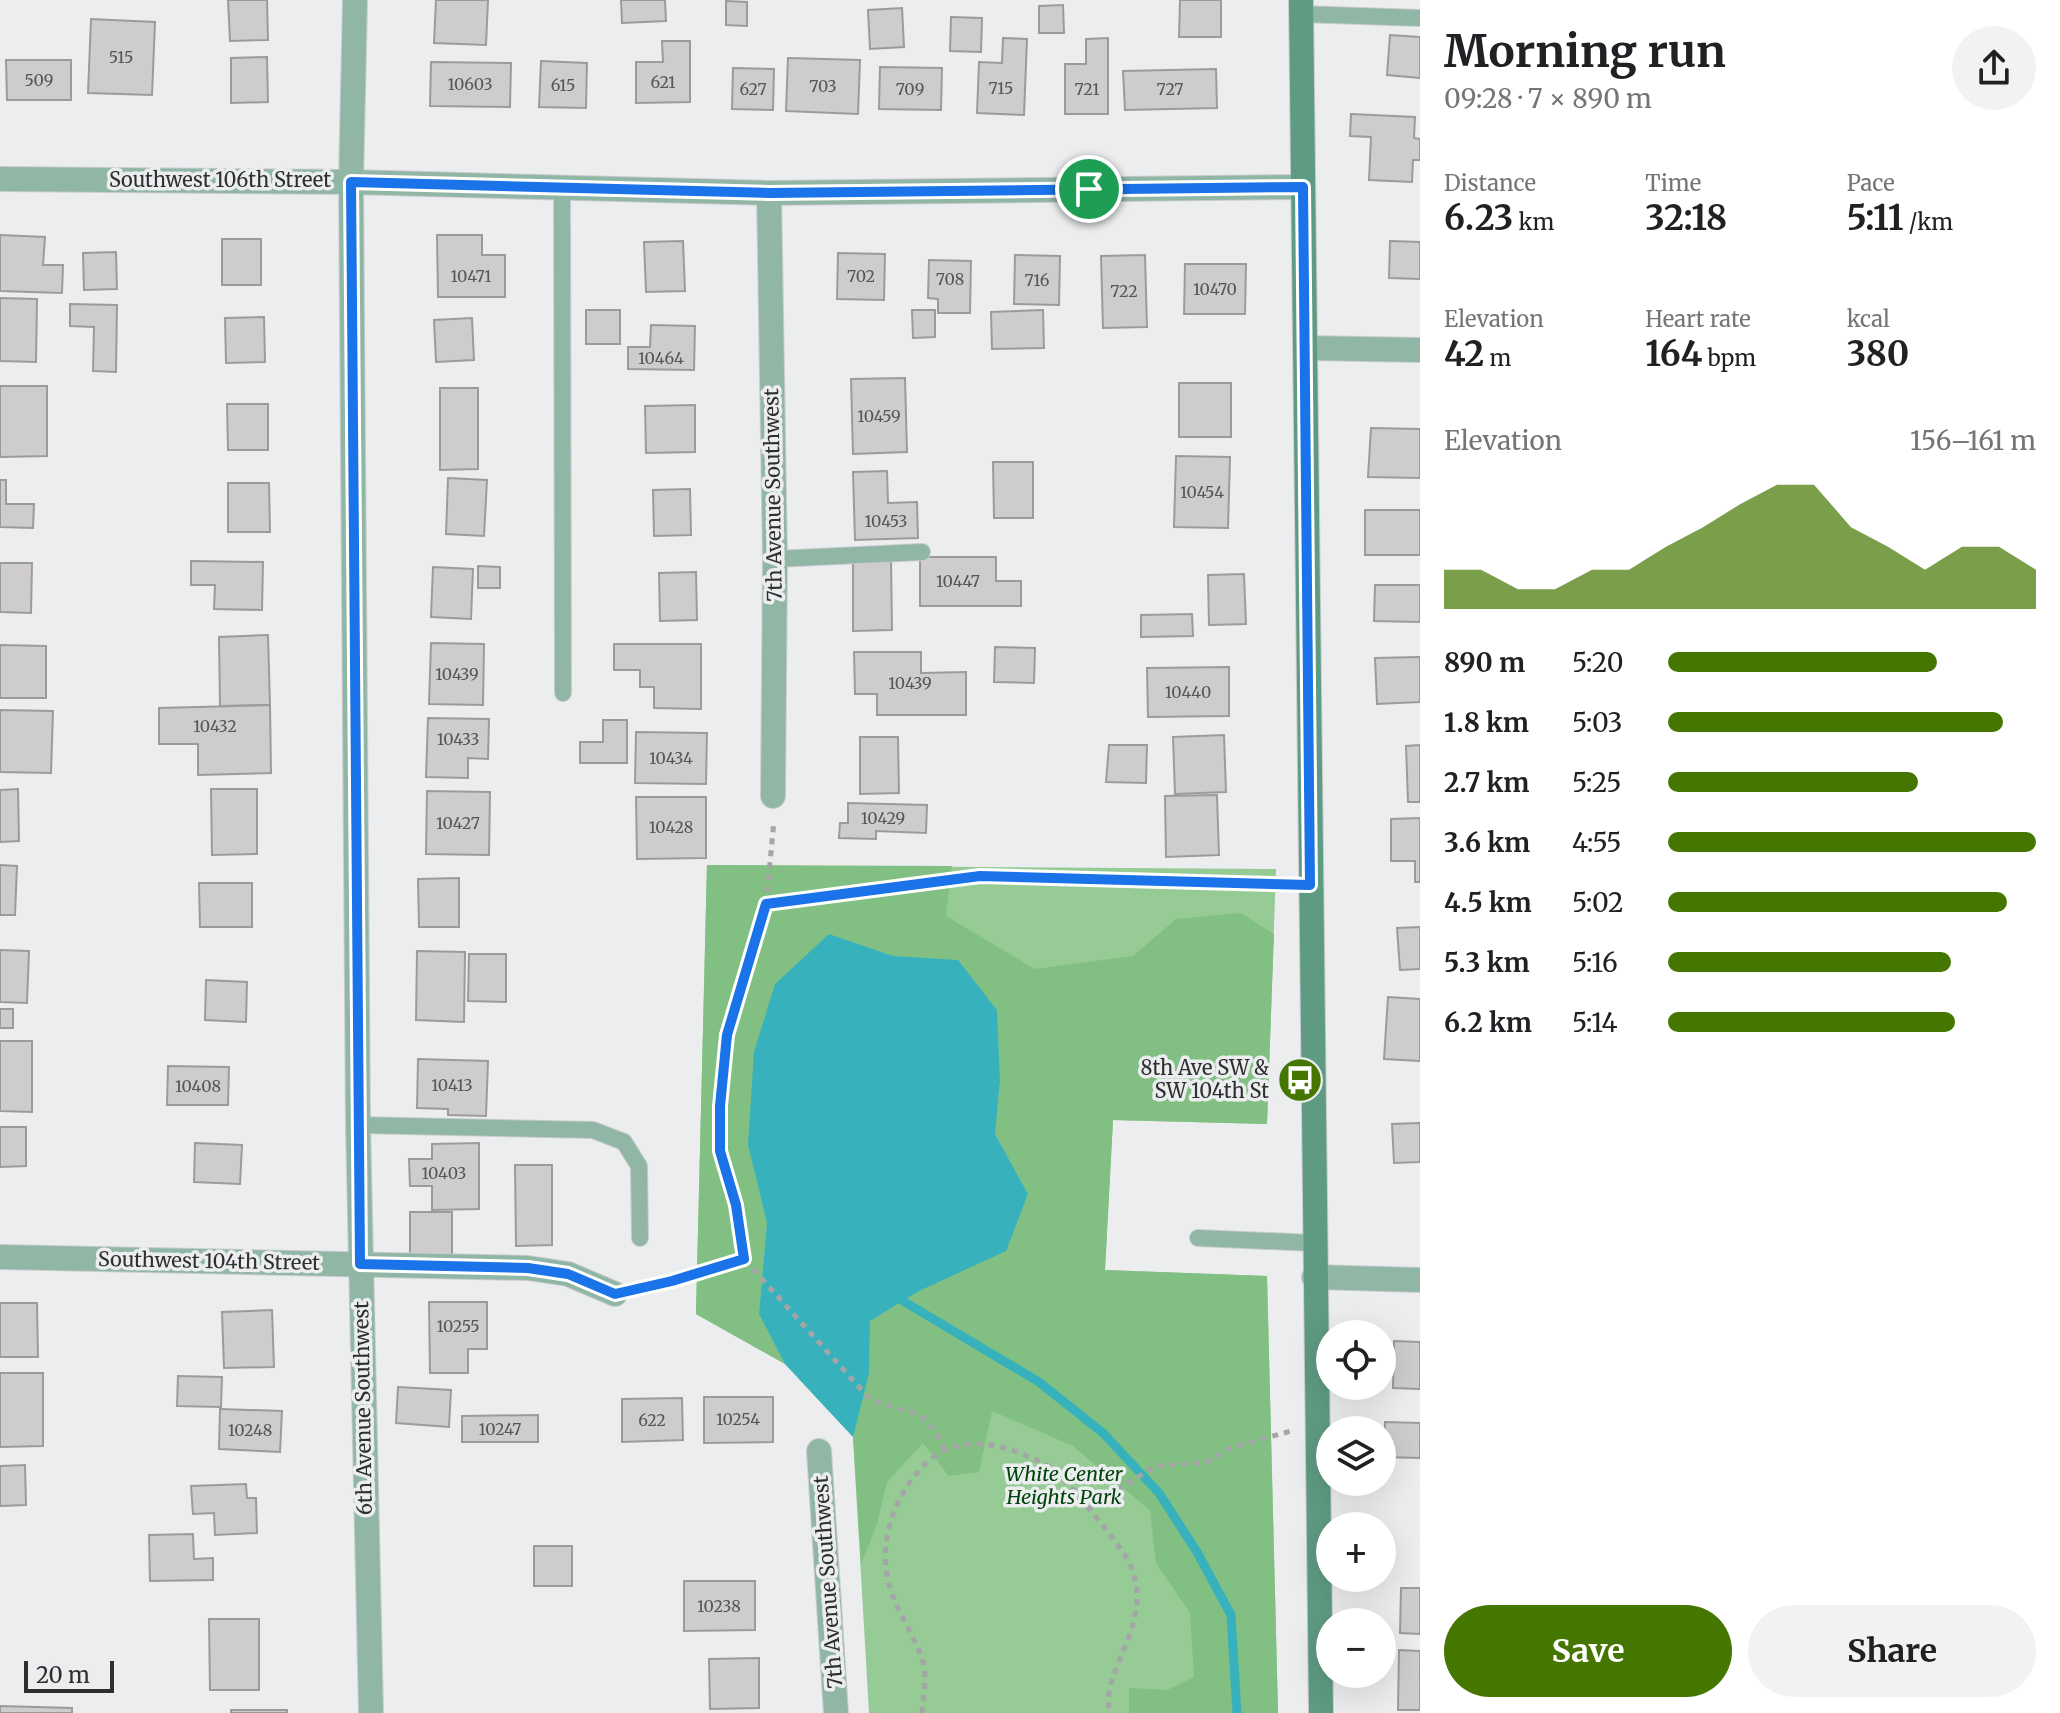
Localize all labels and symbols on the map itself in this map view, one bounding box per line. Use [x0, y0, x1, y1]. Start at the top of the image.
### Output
house number: 515 [109, 47, 133, 67]
house number: 509 [24, 70, 54, 90]
house number: 621 [650, 72, 676, 92]
house number: 10603 [447, 74, 493, 94]
house number: 615 [551, 75, 575, 95]
house number: 703 [809, 76, 837, 96]
house number: 715 [989, 78, 1013, 98]
house number: 627 [739, 79, 767, 99]
house number: 709 [896, 79, 924, 99]
house number: 721 [1074, 79, 1100, 99]
house number: 727 [1157, 79, 1183, 99]
pin [1055, 155, 1123, 223]
street label: Southwest 106th Street [109, 167, 331, 192]
house number: 10471 [451, 266, 491, 286]
house number: 702 [847, 266, 875, 286]
house number: 708 [936, 269, 964, 289]
house number: 716 [1024, 270, 1050, 290]
house number: 10470 [1193, 279, 1237, 299]
house number: 722 [1110, 281, 1138, 301]
house number: 10464 [638, 348, 684, 368]
street label: 7th Avenue Southwest [758, 388, 787, 602]
house number: 10459 [857, 406, 901, 426]
house number: 10454 [1180, 482, 1224, 502]
house number: 10453 [865, 511, 907, 531]
house number: 10447 [936, 571, 980, 591]
house number: 10439 [435, 664, 479, 684]
house number: 10439 [888, 673, 932, 693]
house number: 10440 [1165, 682, 1211, 702]
house number: 10432 [193, 716, 237, 736]
house number: 10433 [437, 729, 479, 749]
house number: 10434 [649, 748, 693, 768]
house number: 10429 [861, 808, 905, 828]
house number: 10427 [436, 813, 480, 833]
house number: 10428 [649, 817, 693, 837]
place label: 8th Ave SW & SW 104th St [1140, 1055, 1269, 1103]
bus stop icon: 8th Ave SW & SW 104th St [1276, 1056, 1324, 1104]
house number: 10413 [431, 1075, 473, 1095]
house number: 10408 [175, 1076, 221, 1096]
house number: 10403 [421, 1163, 467, 1183]
street label: Southwest 104th Street [98, 1246, 320, 1275]
street label: 6th Avenue Southwest [348, 1301, 377, 1515]
house number: 10255 [436, 1316, 480, 1336]
house number: 10254 [716, 1409, 760, 1429]
house number: 622 [638, 1410, 666, 1430]
house number: 10247 [479, 1419, 521, 1439]
house number: 10248 [228, 1420, 272, 1440]
park label: White Center Heights Park [1005, 1461, 1124, 1509]
street label: 7th Avenue Southwest [808, 1475, 847, 1689]
house number: 10238 [697, 1596, 741, 1616]
scale bar [24, 1657, 114, 1693]

